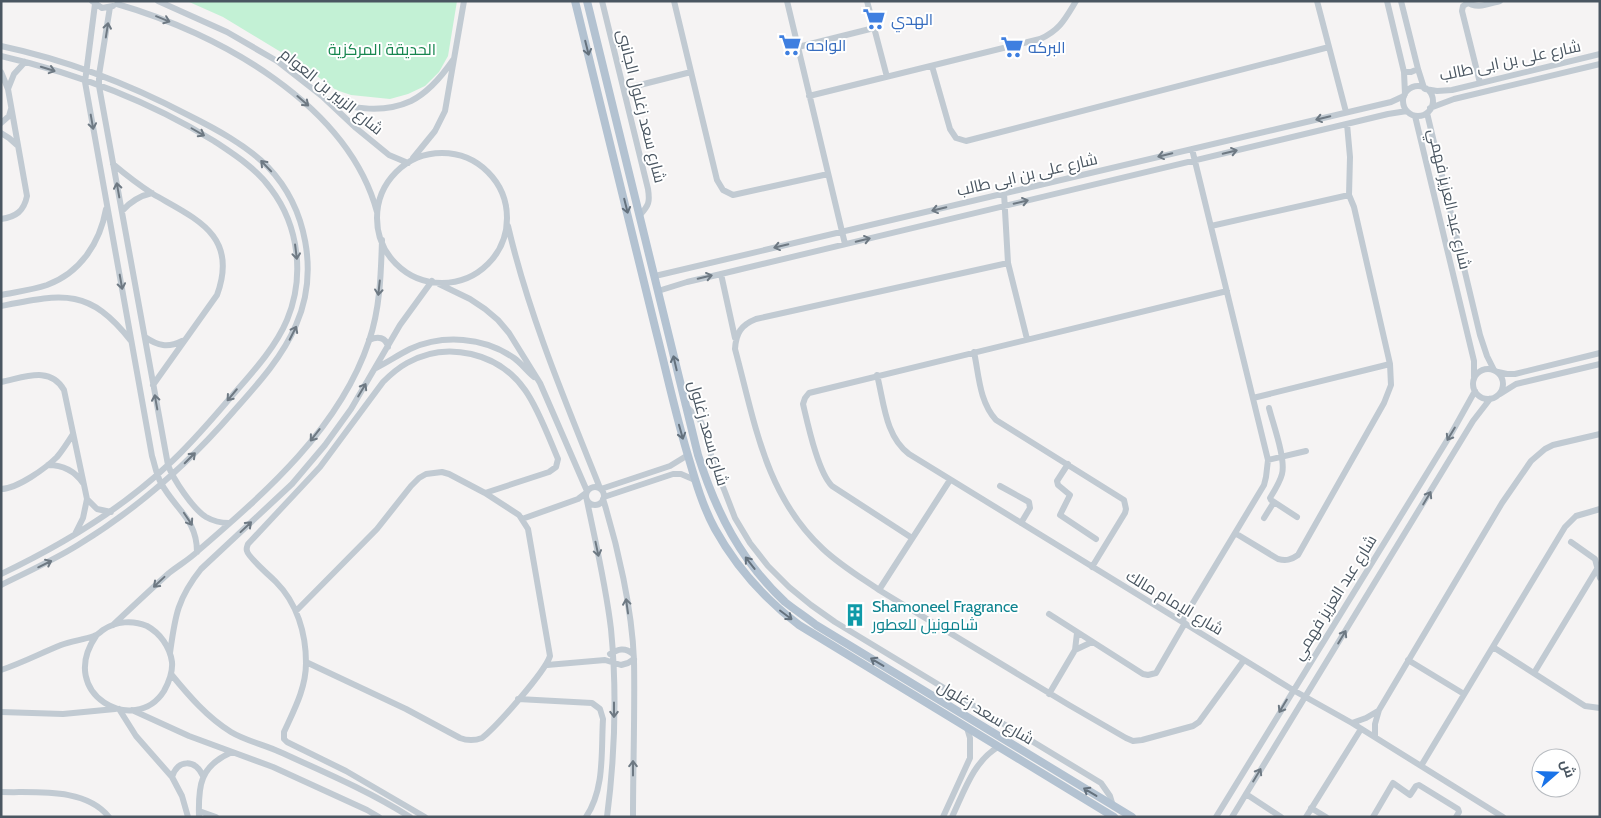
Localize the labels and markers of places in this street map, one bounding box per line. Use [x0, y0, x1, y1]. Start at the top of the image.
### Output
supermarket icon: الهدي [861, 6, 887, 32]
place label: الهدي [891, 10, 933, 33]
supermarket icon: الواحه [777, 32, 803, 58]
supermarket icon: البركه [999, 34, 1025, 60]
place label: الواحه [806, 36, 846, 55]
place label: البركه [1028, 38, 1065, 57]
place label: Shamoneel Fragrance شامونيل للعطور [871, 597, 1018, 635]
building icon: Shamoneel Fragrance شامونيل للعطور [842, 602, 868, 628]

